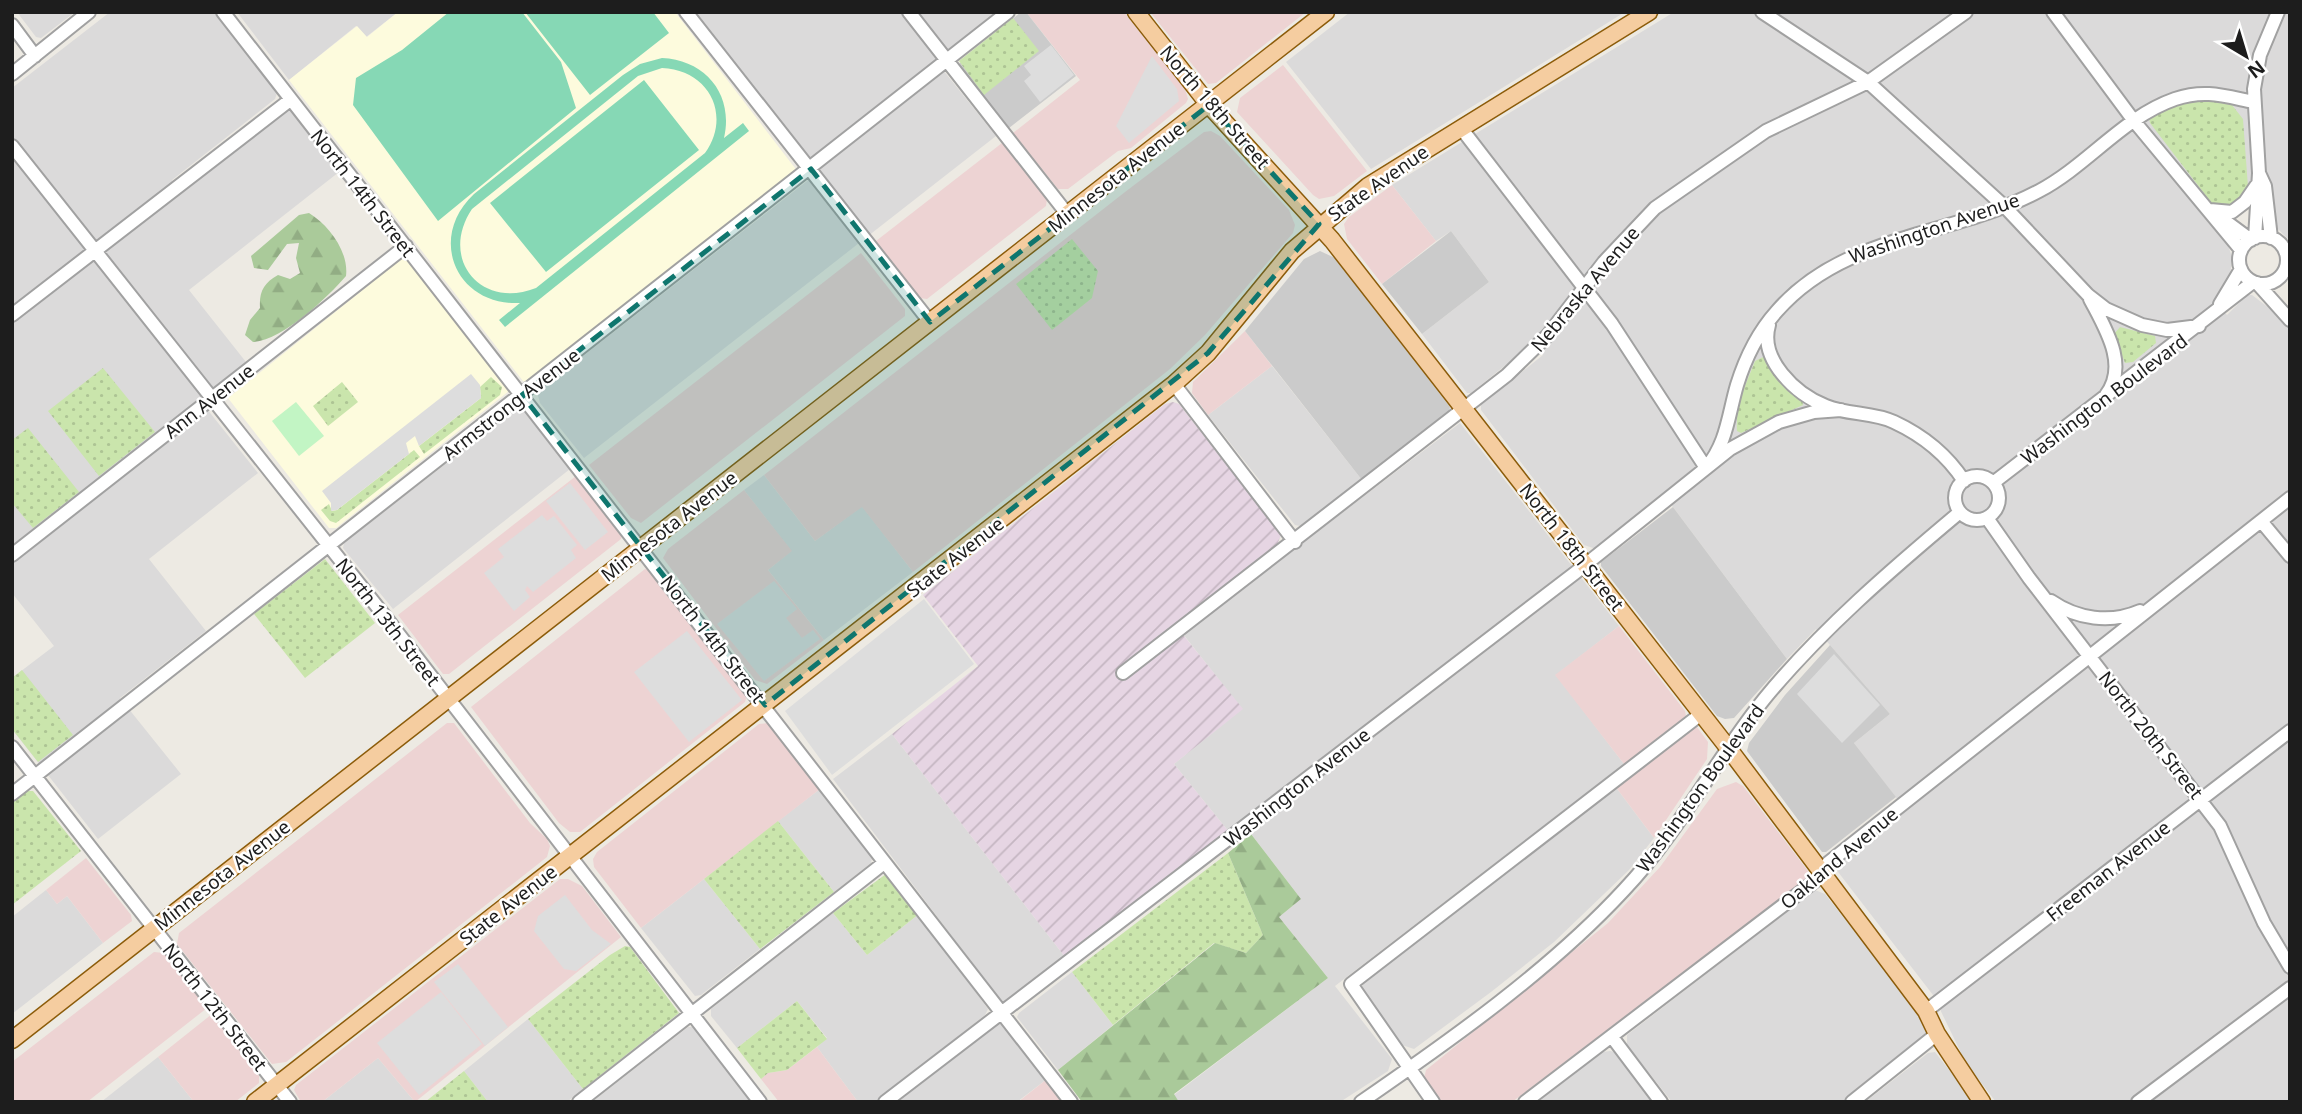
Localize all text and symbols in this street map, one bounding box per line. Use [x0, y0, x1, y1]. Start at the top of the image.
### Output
north arrow [2211, 21, 2281, 91]
street label: North 18th Street [1154, 40, 1276, 174]
text: N [2242, 54, 2271, 84]
street label: Minnesota Avenue [1043, 116, 1189, 238]
street label: North 14th Street [305, 124, 421, 262]
street label: State Avenue [1323, 139, 1433, 227]
street label: Washington Avenue [1845, 187, 2023, 269]
street label: Nebraska Avenue [1525, 221, 1645, 357]
street label: Washington Boulevard [2015, 328, 2193, 470]
street label: Armstrong Avenue [437, 342, 585, 466]
street label: Ann Avenue [159, 358, 259, 444]
street label: Minnesota Avenue [596, 465, 742, 587]
street label: North 18th Street [1514, 478, 1630, 616]
street label: State Avenue [901, 511, 1009, 603]
street label: North 13th Street [330, 553, 446, 691]
street label: North 14th Street [655, 570, 771, 708]
street label: North 20th Street [2093, 666, 2209, 804]
street label: Washington Boulevard [1630, 698, 1770, 878]
street label: Washington Avenue [1219, 722, 1375, 852]
street label: Oakland Avenue [1775, 801, 1903, 915]
street label: Minnesota Avenue [149, 814, 295, 936]
street label: Freeman Avenue [2041, 814, 2175, 928]
street label: State Avenue [454, 859, 562, 951]
street label: North 12th Street [157, 938, 273, 1076]

